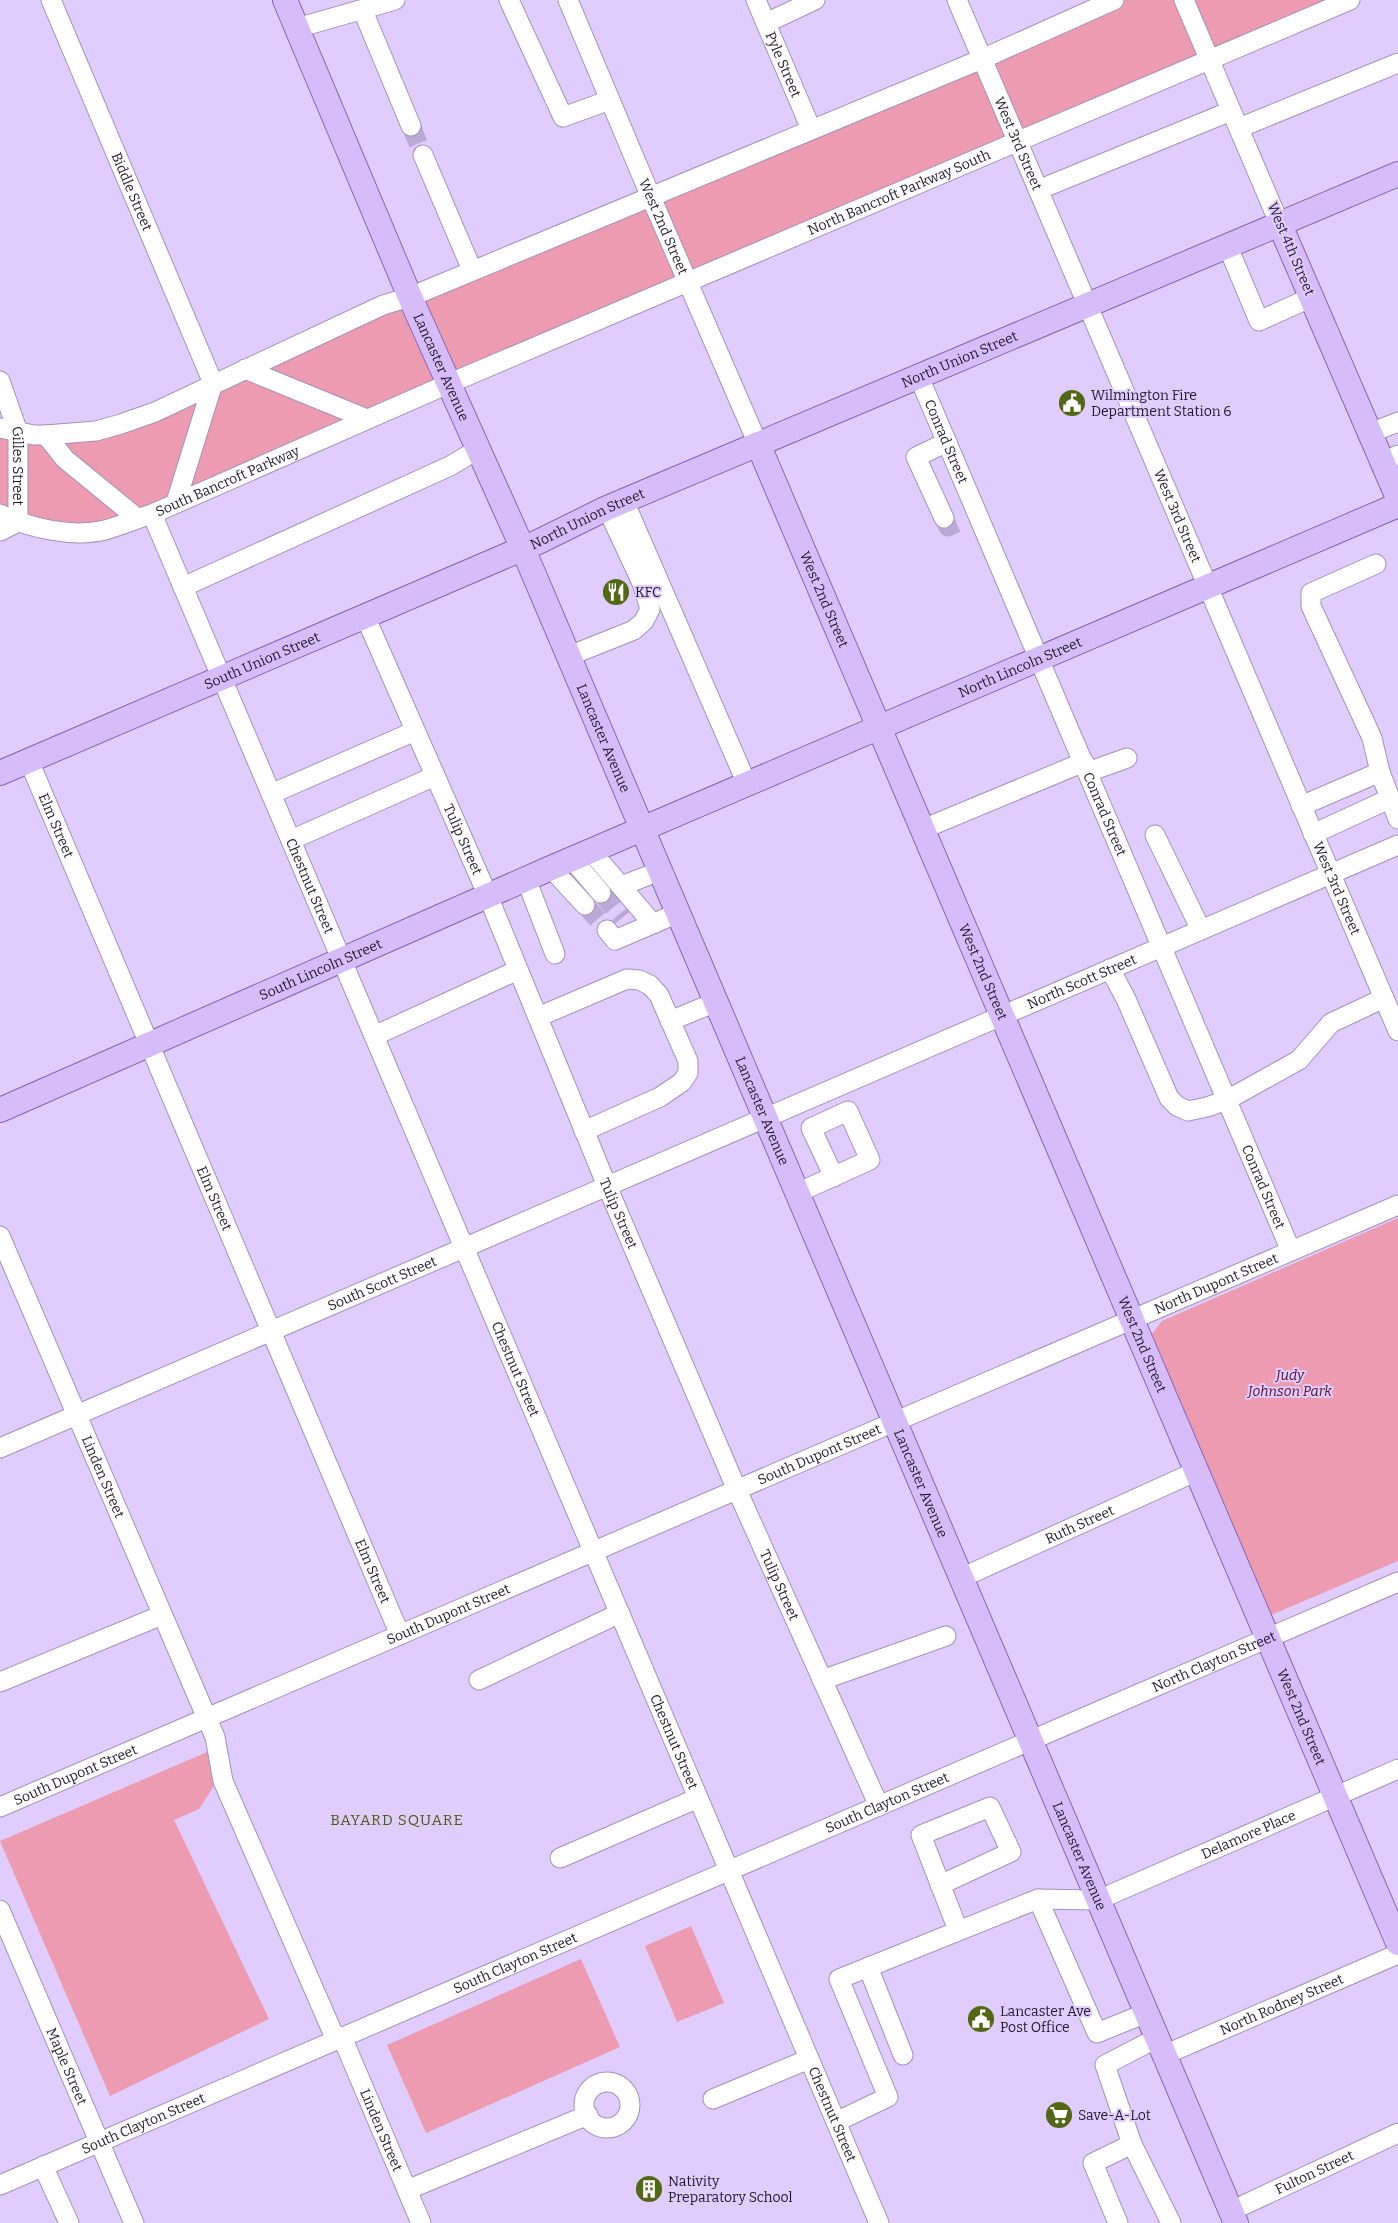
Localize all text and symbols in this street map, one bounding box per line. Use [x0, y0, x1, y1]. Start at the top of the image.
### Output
street label: Pyle Street [762, 29, 805, 100]
street label: West 3rd Street [991, 94, 1046, 193]
street label: North Bancroft Parkway South [805, 146, 993, 238]
street label: Biddle Street [108, 150, 156, 233]
street label: West 2nd Street [636, 176, 692, 277]
street label: West 4th Street [1264, 200, 1318, 298]
street label: Lancaster Avenue [410, 311, 473, 424]
street label: North Union Street [899, 327, 1020, 391]
place label: Wilmington Fire Department Station 6 [1091, 387, 1232, 420]
public building icon: Wilmington Fire Department Station 6 [1057, 388, 1087, 418]
street label: Conrad Street [921, 397, 972, 486]
street label: Gilles Street [8, 424, 28, 506]
street label: South Bancroft Parkway [153, 442, 303, 520]
street label: West 3rd Street [1150, 467, 1205, 565]
street label: North Union Street [528, 485, 647, 553]
street label: West 2nd Street [796, 549, 852, 650]
restaurant icon: KFC [601, 577, 631, 607]
place label: KFC [635, 584, 661, 601]
street label: South Union Street [201, 628, 322, 693]
street label: North Lincoln Street [956, 633, 1084, 701]
street label: Lancaster Avenue [573, 681, 634, 795]
street label: Conrad Street [1080, 769, 1130, 859]
street label: Elm Street [35, 791, 78, 860]
street label: Tulip Street [440, 801, 486, 877]
street label: Chestnut Street [282, 836, 338, 936]
street label: West 3rd Street [1309, 839, 1364, 937]
street label: West 2nd Street [955, 921, 1011, 1023]
street label: South Lincoln Street [256, 935, 384, 1004]
street label: North Scott Street [1024, 950, 1139, 1012]
street label: Lancaster Avenue [732, 1054, 793, 1168]
street label: Conrad Street [1238, 1142, 1289, 1231]
street label: Elm Street [193, 1163, 236, 1233]
street label: Tulip Street [596, 1175, 641, 1251]
street label: North Dupont Street [1152, 1249, 1280, 1317]
street label: South Scott Street [325, 1252, 439, 1314]
street label: West 2nd Street [1114, 1294, 1170, 1395]
street label: Chestnut Street [488, 1319, 543, 1419]
park label: Judy Johnson Park [1246, 1367, 1332, 1400]
street label: South Dupont Street [755, 1420, 884, 1488]
street label: Lancaster Avenue [890, 1427, 952, 1540]
street label: Linden Street [78, 1433, 128, 1520]
street label: Ruth Street [1042, 1501, 1116, 1547]
street label: Elm Street [352, 1536, 394, 1606]
street label: Tulip Street [756, 1547, 803, 1623]
street label: South Dupont Street [384, 1580, 513, 1648]
street label: North Clayton Street [1149, 1627, 1278, 1696]
street label: West 2nd Street [1273, 1666, 1329, 1767]
street label: Chestnut Street [646, 1691, 702, 1792]
street label: South Dupont Street [11, 1740, 140, 1809]
street label: South Clayton Street [823, 1768, 951, 1837]
street label: Lancaster Avenue [1049, 1799, 1110, 1913]
street label: Delamore Place [1199, 1806, 1298, 1862]
district label: BAYARD SQUARE [330, 1811, 464, 1829]
street label: South Clayton Street [451, 1929, 580, 1997]
street label: North Rodney Street [1217, 1970, 1346, 2038]
place label: Lancaster Ave Post Office [1000, 2003, 1091, 2036]
public building icon: Lancaster Ave Post Office [966, 2004, 996, 2034]
street label: Maple Street [43, 2025, 91, 2108]
street label: Chestnut Street [805, 2064, 860, 2164]
street label: Linden Street [356, 2086, 406, 2174]
street label: South Clayton Street [79, 2089, 208, 2157]
supermarket icon: Save-A-Lot [1044, 2100, 1074, 2130]
place label: Save-A-Lot [1078, 2107, 1151, 2124]
street label: Fulton Street [1272, 2146, 1356, 2198]
place label: Nativity Preparatory School [668, 2173, 793, 2206]
building icon: Nativity Preparatory School [634, 2174, 664, 2204]

